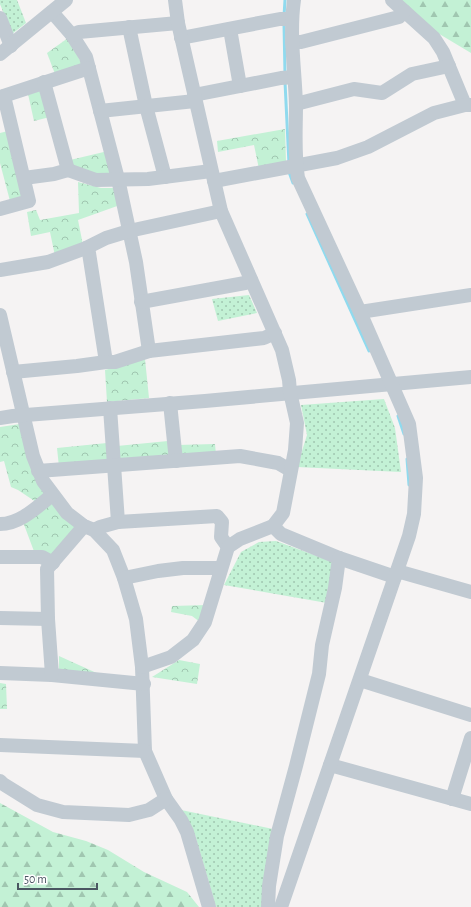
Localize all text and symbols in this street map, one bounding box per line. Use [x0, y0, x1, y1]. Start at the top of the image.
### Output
scale bar [18, 865, 97, 891]
text: 50 m [24, 873, 47, 885]

